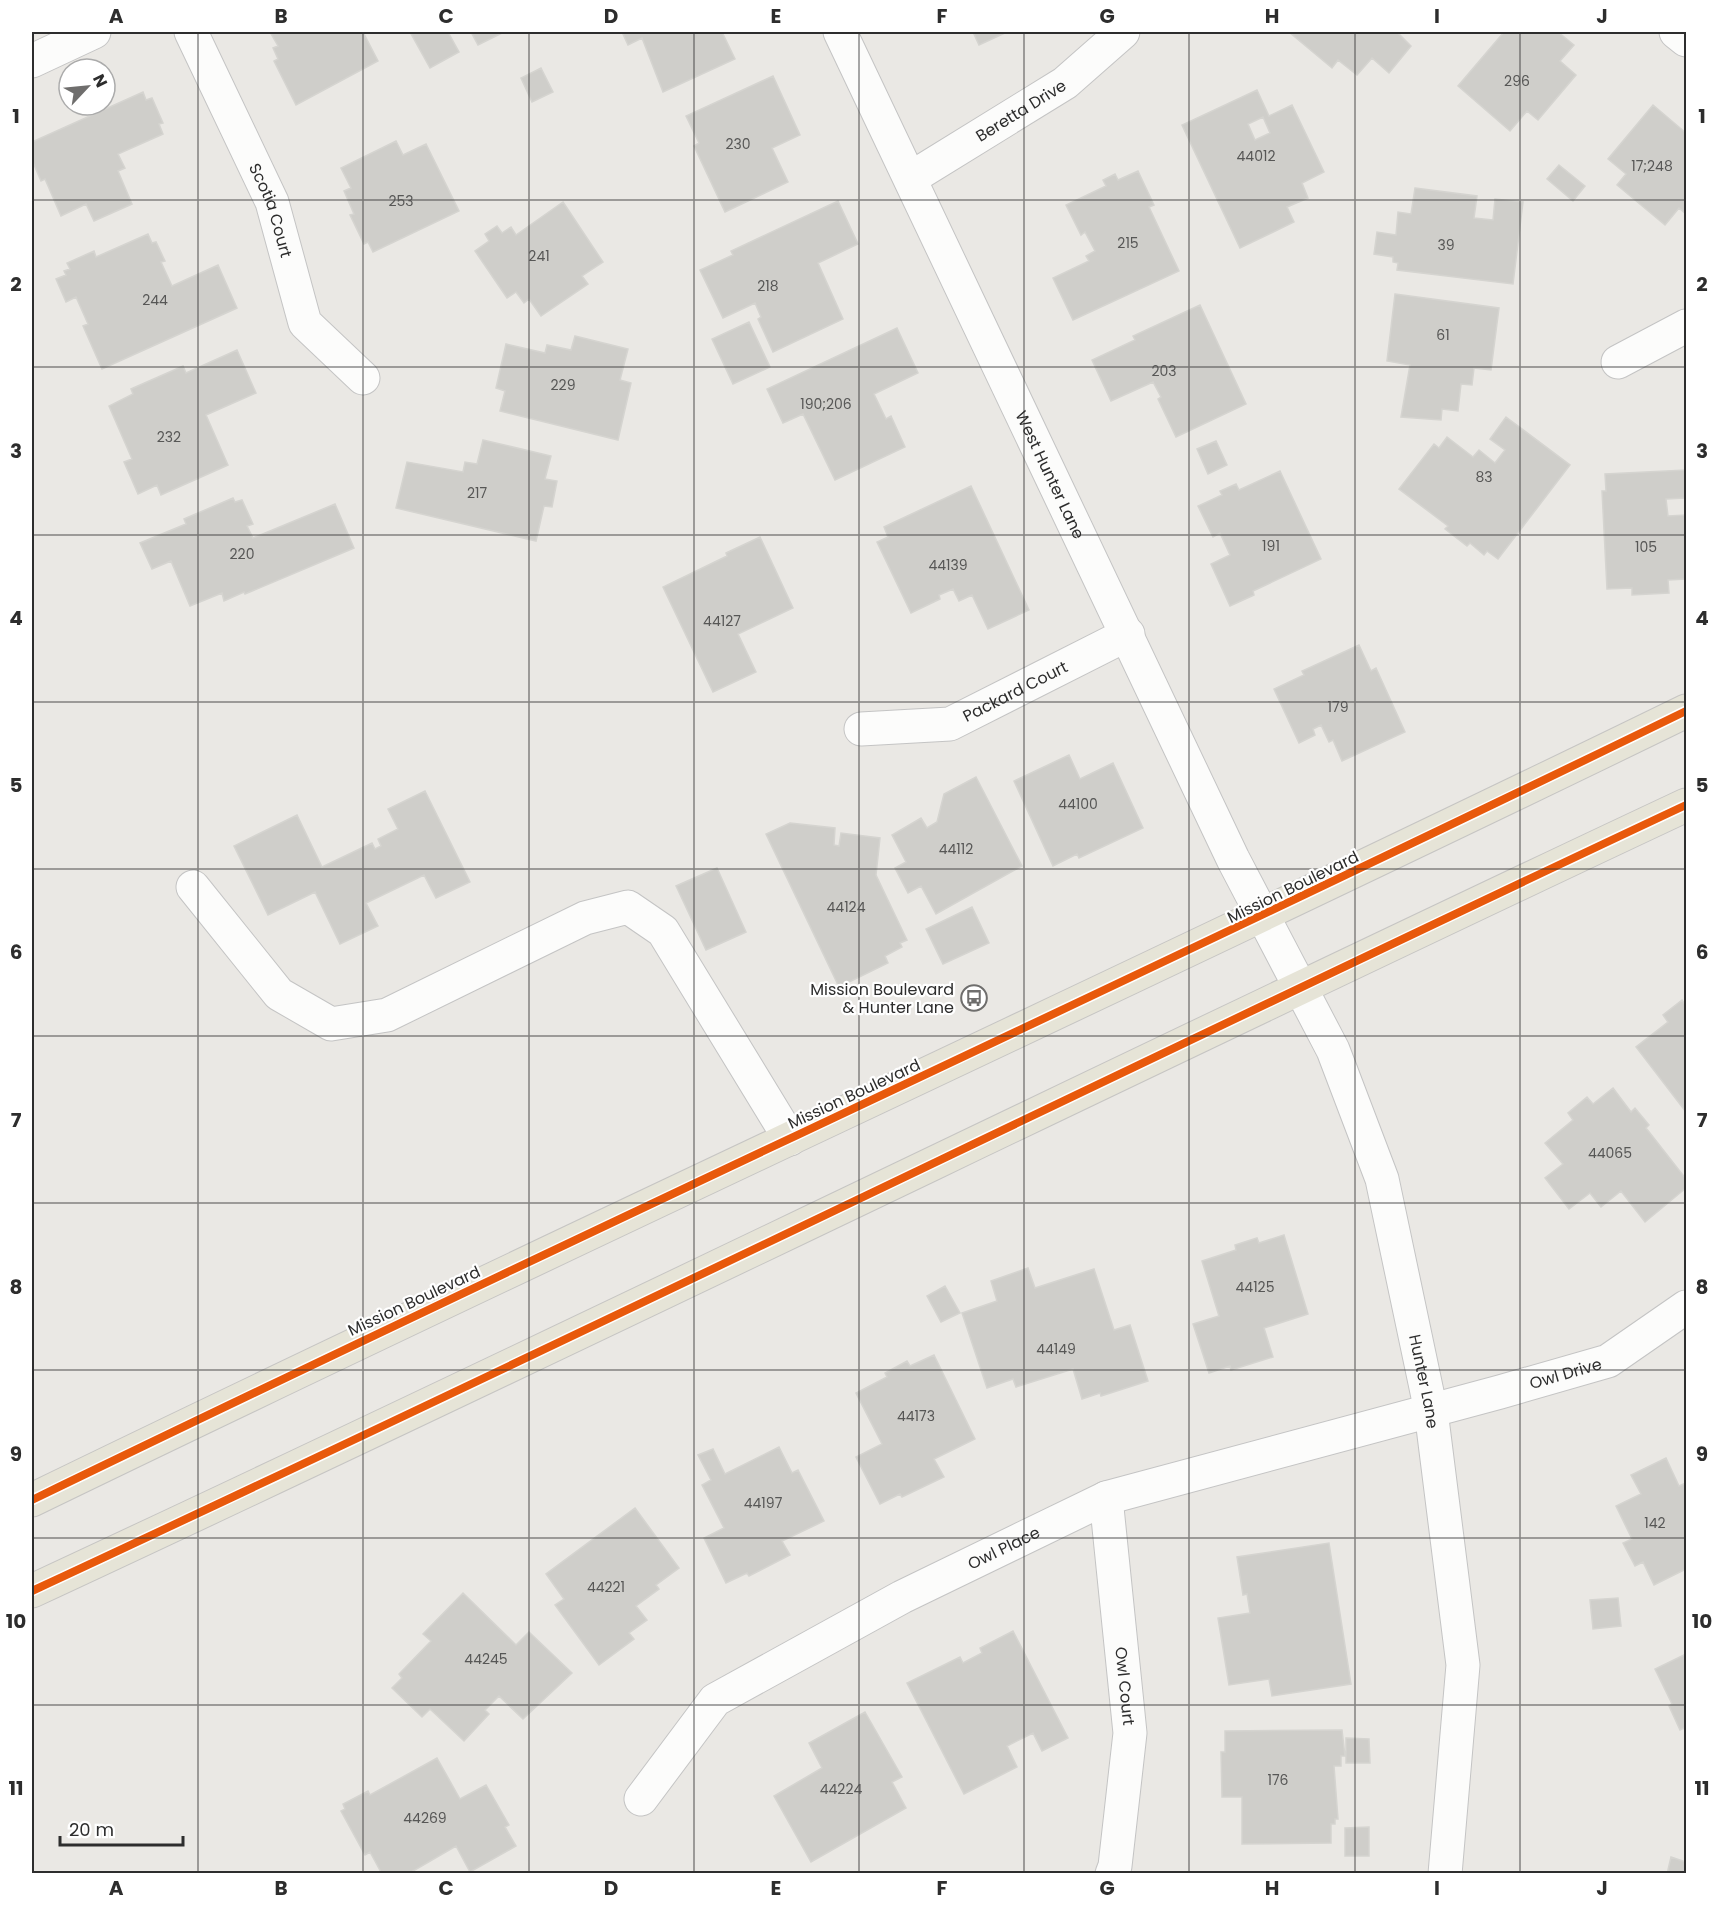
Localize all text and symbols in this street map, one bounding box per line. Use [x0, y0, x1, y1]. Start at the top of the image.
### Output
text: A [109, 2, 124, 30]
text: B [274, 2, 288, 30]
text: C [438, 2, 454, 30]
text: D [604, 2, 618, 30]
text: E [771, 2, 781, 30]
text: F [937, 2, 948, 30]
text: G [1099, 2, 1115, 30]
text: H [1265, 2, 1279, 30]
text: I [1434, 2, 1440, 30]
text: J [1596, 2, 1608, 30]
north arrow [57, 57, 117, 117]
text: N [87, 70, 113, 91]
house number: 296 [1504, 71, 1530, 91]
street label: Beretta Drive [971, 74, 1071, 147]
text: 1 [12, 102, 20, 130]
text: 1 [1698, 102, 1706, 130]
house number: 230 [725, 134, 751, 154]
house number: 44012 [1237, 146, 1275, 166]
house number: 17;248 [1631, 156, 1673, 176]
street label: Scotia Court [244, 159, 298, 260]
house number: 253 [388, 191, 414, 211]
house number: 215 [1117, 233, 1139, 253]
house number: 39 [1437, 235, 1455, 255]
house number: 241 [528, 246, 550, 266]
text: 2 [10, 270, 22, 298]
text: 2 [1696, 270, 1708, 298]
house number: 218 [757, 276, 779, 296]
house number: 244 [142, 290, 168, 310]
house number: 61 [1436, 325, 1450, 345]
house number: 203 [1151, 361, 1177, 381]
house number: 229 [551, 375, 575, 395]
house number: 190;206 [800, 394, 852, 414]
street label: West Hunter Lane [1010, 407, 1091, 543]
house number: 232 [157, 427, 181, 447]
text: 3 [10, 437, 22, 465]
text: 3 [1696, 437, 1708, 465]
house number: 83 [1475, 467, 1493, 487]
house number: 217 [467, 483, 487, 503]
house number: 191 [1262, 536, 1280, 556]
house number: 105 [1635, 537, 1657, 557]
house number: 220 [230, 544, 254, 564]
house number: 44139 [928, 555, 968, 575]
text: 4 [9, 604, 23, 632]
text: 4 [1695, 604, 1709, 632]
house number: 44127 [703, 611, 741, 631]
street label: Packard Court [959, 655, 1072, 727]
house number: 179 [1328, 697, 1348, 717]
text: 5 [10, 771, 23, 799]
text: 5 [1696, 771, 1709, 799]
house number: 44100 [1058, 794, 1098, 814]
house number: 44112 [939, 839, 973, 859]
street label: Mission Boulevard [1223, 845, 1363, 929]
house number: 44124 [827, 897, 866, 917]
text: 6 [10, 938, 22, 966]
text: 6 [1696, 938, 1708, 966]
place label: Mission Boulevard & Hunter Lane [810, 978, 954, 1019]
bus stop icon: Mission Boulevard & Hunter Lane [959, 983, 989, 1013]
street label: Mission Boulevard [784, 1053, 924, 1135]
text: 7 [11, 1106, 22, 1134]
text: 7 [1697, 1106, 1708, 1134]
house number: 44065 [1588, 1143, 1632, 1163]
street label: Mission Boulevard [344, 1260, 484, 1342]
text: 8 [10, 1273, 22, 1301]
text: 8 [1696, 1273, 1708, 1301]
house number: 44125 [1236, 1277, 1274, 1297]
street label: Hunter Lane [1404, 1332, 1445, 1430]
house number: 44149 [1036, 1339, 1076, 1359]
street label: Owl Drive [1527, 1352, 1604, 1394]
house number: 44173 [897, 1406, 935, 1426]
text: 9 [10, 1440, 22, 1468]
text: 9 [1696, 1440, 1708, 1468]
house number: 44197 [744, 1493, 783, 1513]
house number: 142 [1644, 1513, 1666, 1533]
street label: Owl Place [964, 1520, 1044, 1575]
house number: 44221 [587, 1577, 625, 1597]
text: 10 [6, 1607, 26, 1635]
text: 10 [1692, 1607, 1712, 1635]
street label: Owl Court [1110, 1646, 1141, 1726]
house number: 44245 [464, 1649, 508, 1669]
house number: 176 [1267, 1770, 1289, 1790]
text: 11 [8, 1774, 24, 1802]
text: 11 [1694, 1774, 1710, 1802]
house number: 44224 [820, 1779, 862, 1799]
house number: 44269 [403, 1808, 447, 1828]
scale bar [60, 1809, 183, 1847]
text: 20 m [69, 1817, 114, 1842]
text: A [109, 1874, 124, 1902]
text: B [274, 1874, 288, 1902]
text: C [438, 1874, 454, 1902]
text: D [604, 1874, 618, 1902]
text: E [771, 1874, 781, 1902]
text: F [937, 1874, 948, 1902]
text: G [1099, 1874, 1115, 1902]
text: H [1265, 1874, 1279, 1902]
text: I [1434, 1874, 1440, 1902]
text: J [1596, 1874, 1608, 1902]

